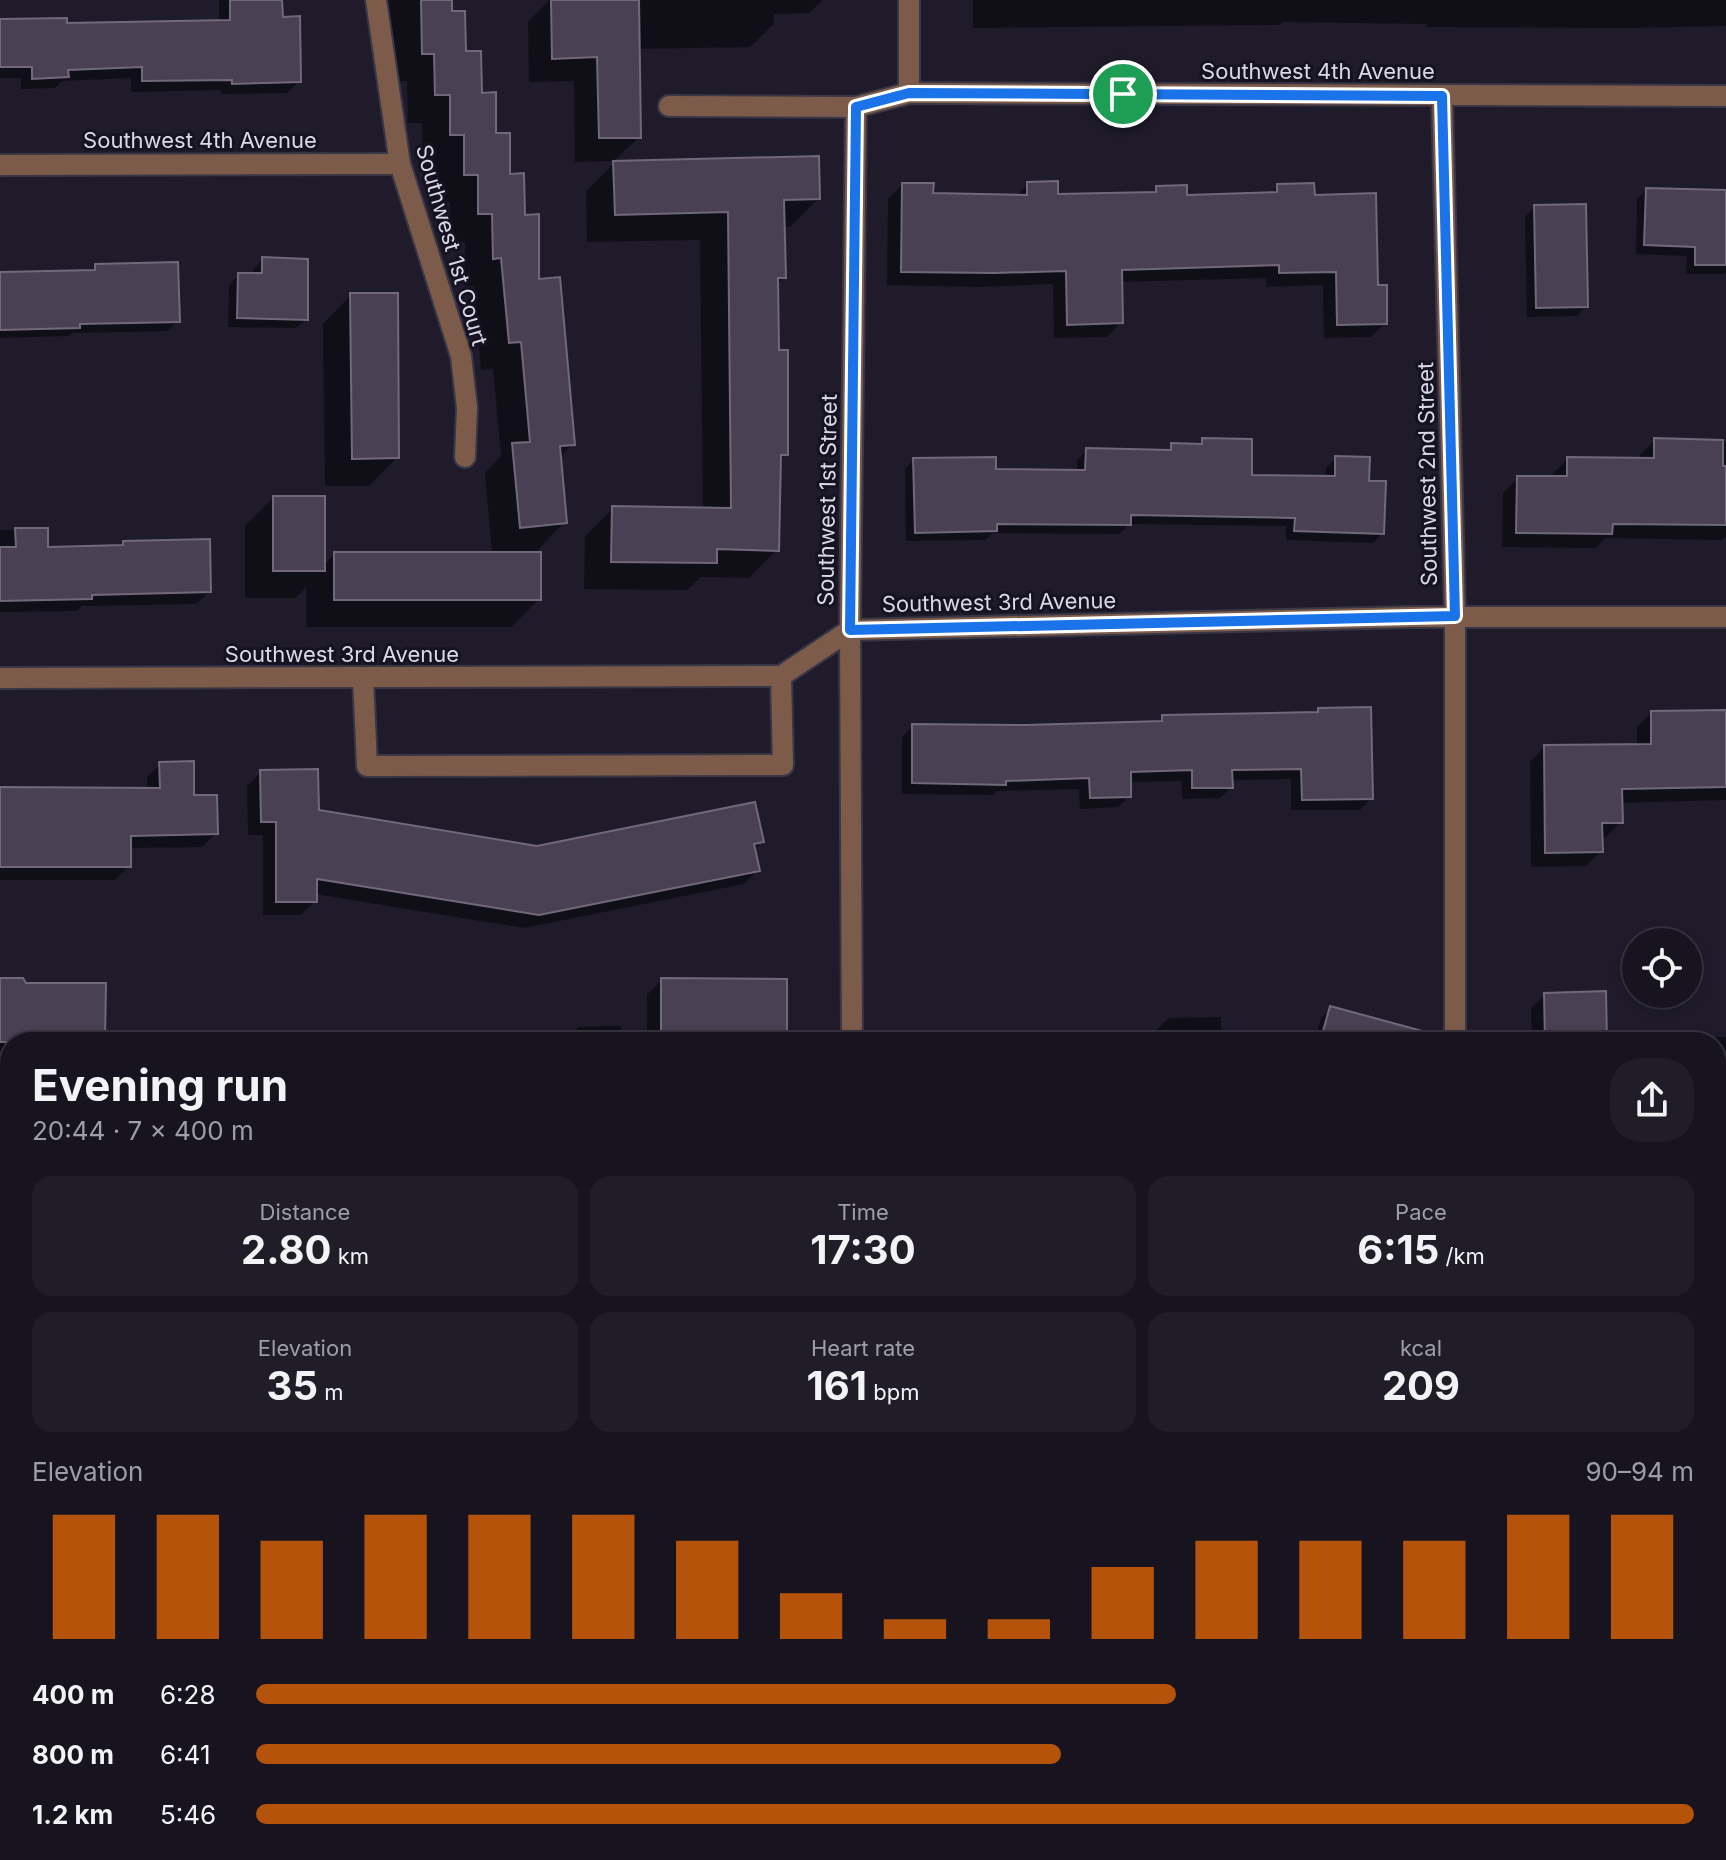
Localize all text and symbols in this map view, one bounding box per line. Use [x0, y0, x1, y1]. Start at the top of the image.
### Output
street label: Southwest 4th Avenue [1201, 58, 1435, 84]
pin [1089, 60, 1157, 128]
icon: arrive [1101, 72, 1145, 116]
street label: Southwest 4th Avenue [83, 127, 317, 153]
street label: Southwest 1st Court [411, 141, 493, 349]
street label: Southwest 2nd Street [1412, 362, 1442, 586]
street label: Southwest 1st Street [812, 394, 842, 606]
street label: Southwest 3rd Avenue [882, 587, 1116, 617]
street label: Southwest 3rd Avenue [225, 641, 459, 667]
map controls [1622, 928, 1702, 1008]
button: locate [1622, 928, 1702, 1008]
text: Evening run [32, 1058, 288, 1112]
button: share [1610, 1058, 1694, 1142]
text: 20:44 · 7 × 400 m [32, 1115, 254, 1146]
text: Distance [260, 1199, 350, 1225]
text: Time [837, 1199, 889, 1225]
text: Pace [1395, 1199, 1447, 1225]
text: 2.80 [241, 1225, 331, 1274]
text: 17:30 [810, 1225, 916, 1274]
text: 6:15 [1357, 1225, 1439, 1274]
text: km [331, 1243, 369, 1269]
text: /km [1439, 1243, 1485, 1269]
text: Elevation [258, 1335, 352, 1361]
text: Heart rate [811, 1335, 915, 1361]
text: kcal [1400, 1335, 1442, 1361]
text: 35 [267, 1361, 318, 1410]
text: 161 [807, 1361, 867, 1410]
text: 209 [1382, 1361, 1460, 1410]
text: m [318, 1379, 343, 1405]
text: bpm [867, 1379, 919, 1405]
text: Elevation [32, 1456, 143, 1487]
text: 90–94 m [1585, 1456, 1694, 1487]
text: 400 m [32, 1679, 115, 1710]
text: 6:28 [160, 1679, 216, 1710]
text: 800 m [32, 1739, 114, 1770]
text: 6:41 [160, 1739, 210, 1770]
text: 1.2 km [32, 1799, 113, 1830]
text: 5:46 [160, 1799, 216, 1830]

